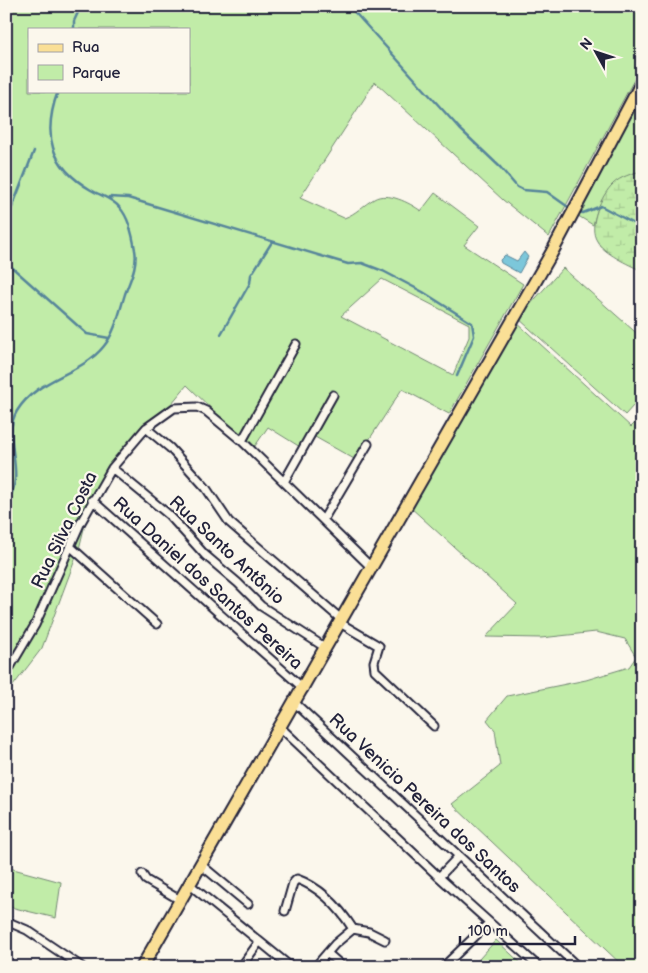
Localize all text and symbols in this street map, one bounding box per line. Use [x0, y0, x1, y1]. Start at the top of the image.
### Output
legend [28, 28, 190, 92]
north arrow [570, 28, 620, 78]
text: N [577, 34, 596, 53]
text: Rua [72, 38, 100, 57]
text: Parque [72, 64, 121, 83]
street label: Rua Silva Costa [27, 468, 102, 592]
street label: Rua Santo Antônio [165, 492, 289, 609]
street label: Rua Daniel dos Santos Pereira [109, 493, 307, 674]
street label: Rua Venicio Pereira dos Santos [325, 709, 525, 898]
scale bar [460, 913, 576, 945]
text: 100 m [468, 922, 508, 941]

